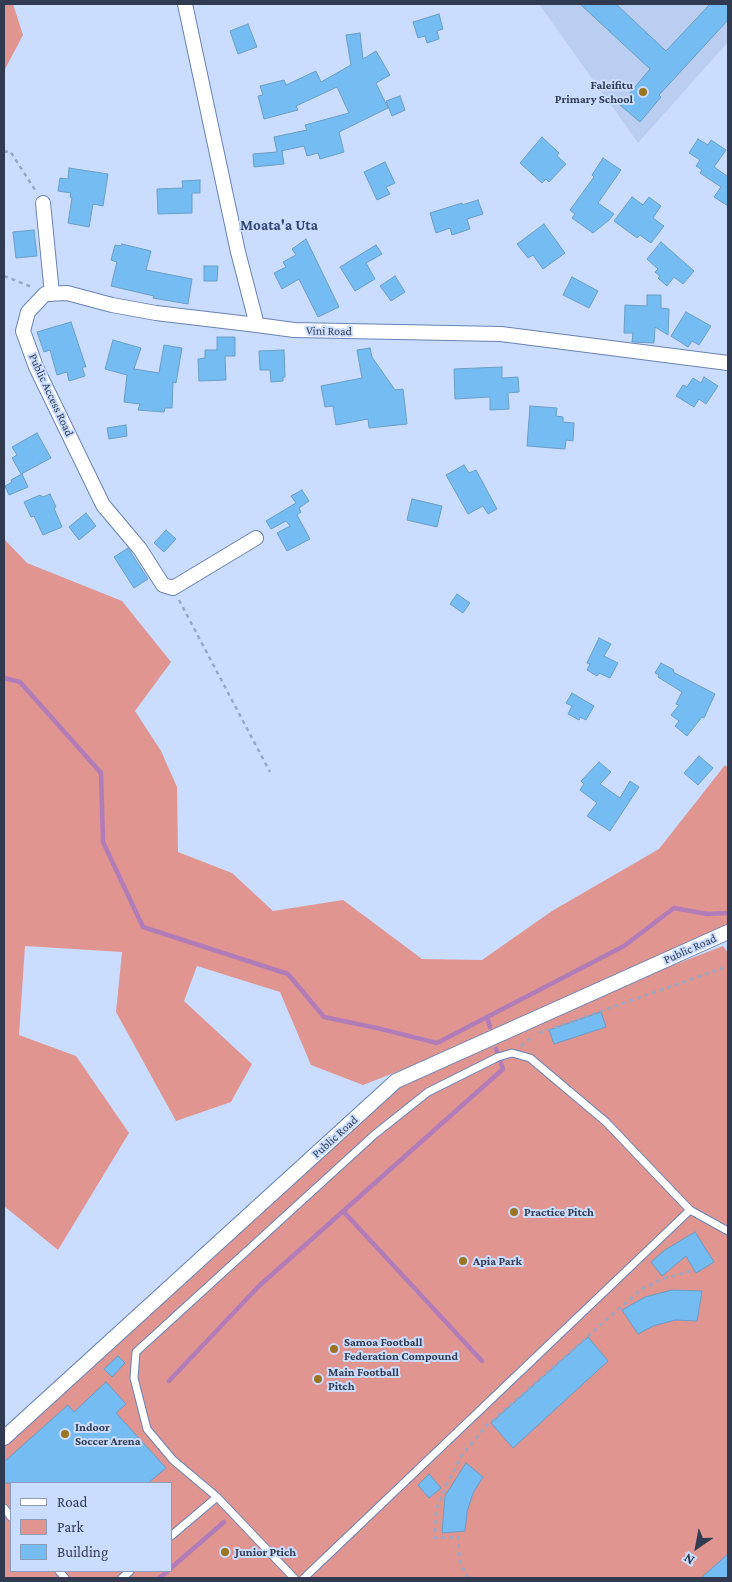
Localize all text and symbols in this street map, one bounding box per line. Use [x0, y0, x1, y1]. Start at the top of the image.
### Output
place label: Faleifitu Primary School [555, 78, 633, 106]
marker: Faleifitu Primary School [637, 86, 649, 98]
district label: Moata'a Uta [240, 216, 318, 234]
street label: Vini Road [306, 323, 352, 339]
street label: Public Access Road [25, 351, 77, 439]
street label: Public Road [661, 931, 719, 967]
street label: Public Road [309, 1113, 361, 1161]
place label: Practice Pitch [524, 1205, 594, 1219]
marker: Practice Pitch [508, 1206, 520, 1218]
place label: Apia Park [473, 1254, 522, 1268]
marker: Apia Park [457, 1255, 469, 1267]
place label: Samoa Football Federation Compound [344, 1335, 458, 1363]
marker: Samoa Football Federation Compound [328, 1343, 340, 1355]
place label: Main Football Pitch [328, 1365, 399, 1393]
marker: Main Football Pitch [312, 1373, 324, 1385]
place label: Indoor Soccer Arena [75, 1420, 141, 1448]
marker: Indoor Soccer Arena [59, 1428, 71, 1440]
legend [10, 1482, 172, 1572]
text: Road [57, 1494, 87, 1510]
text: Park [57, 1519, 84, 1535]
north arrow [672, 1522, 722, 1572]
text: Building [57, 1544, 108, 1560]
place label: Junior Ptich [235, 1545, 296, 1559]
marker: Junior Ptich [219, 1546, 231, 1558]
text: N [680, 1550, 697, 1569]

